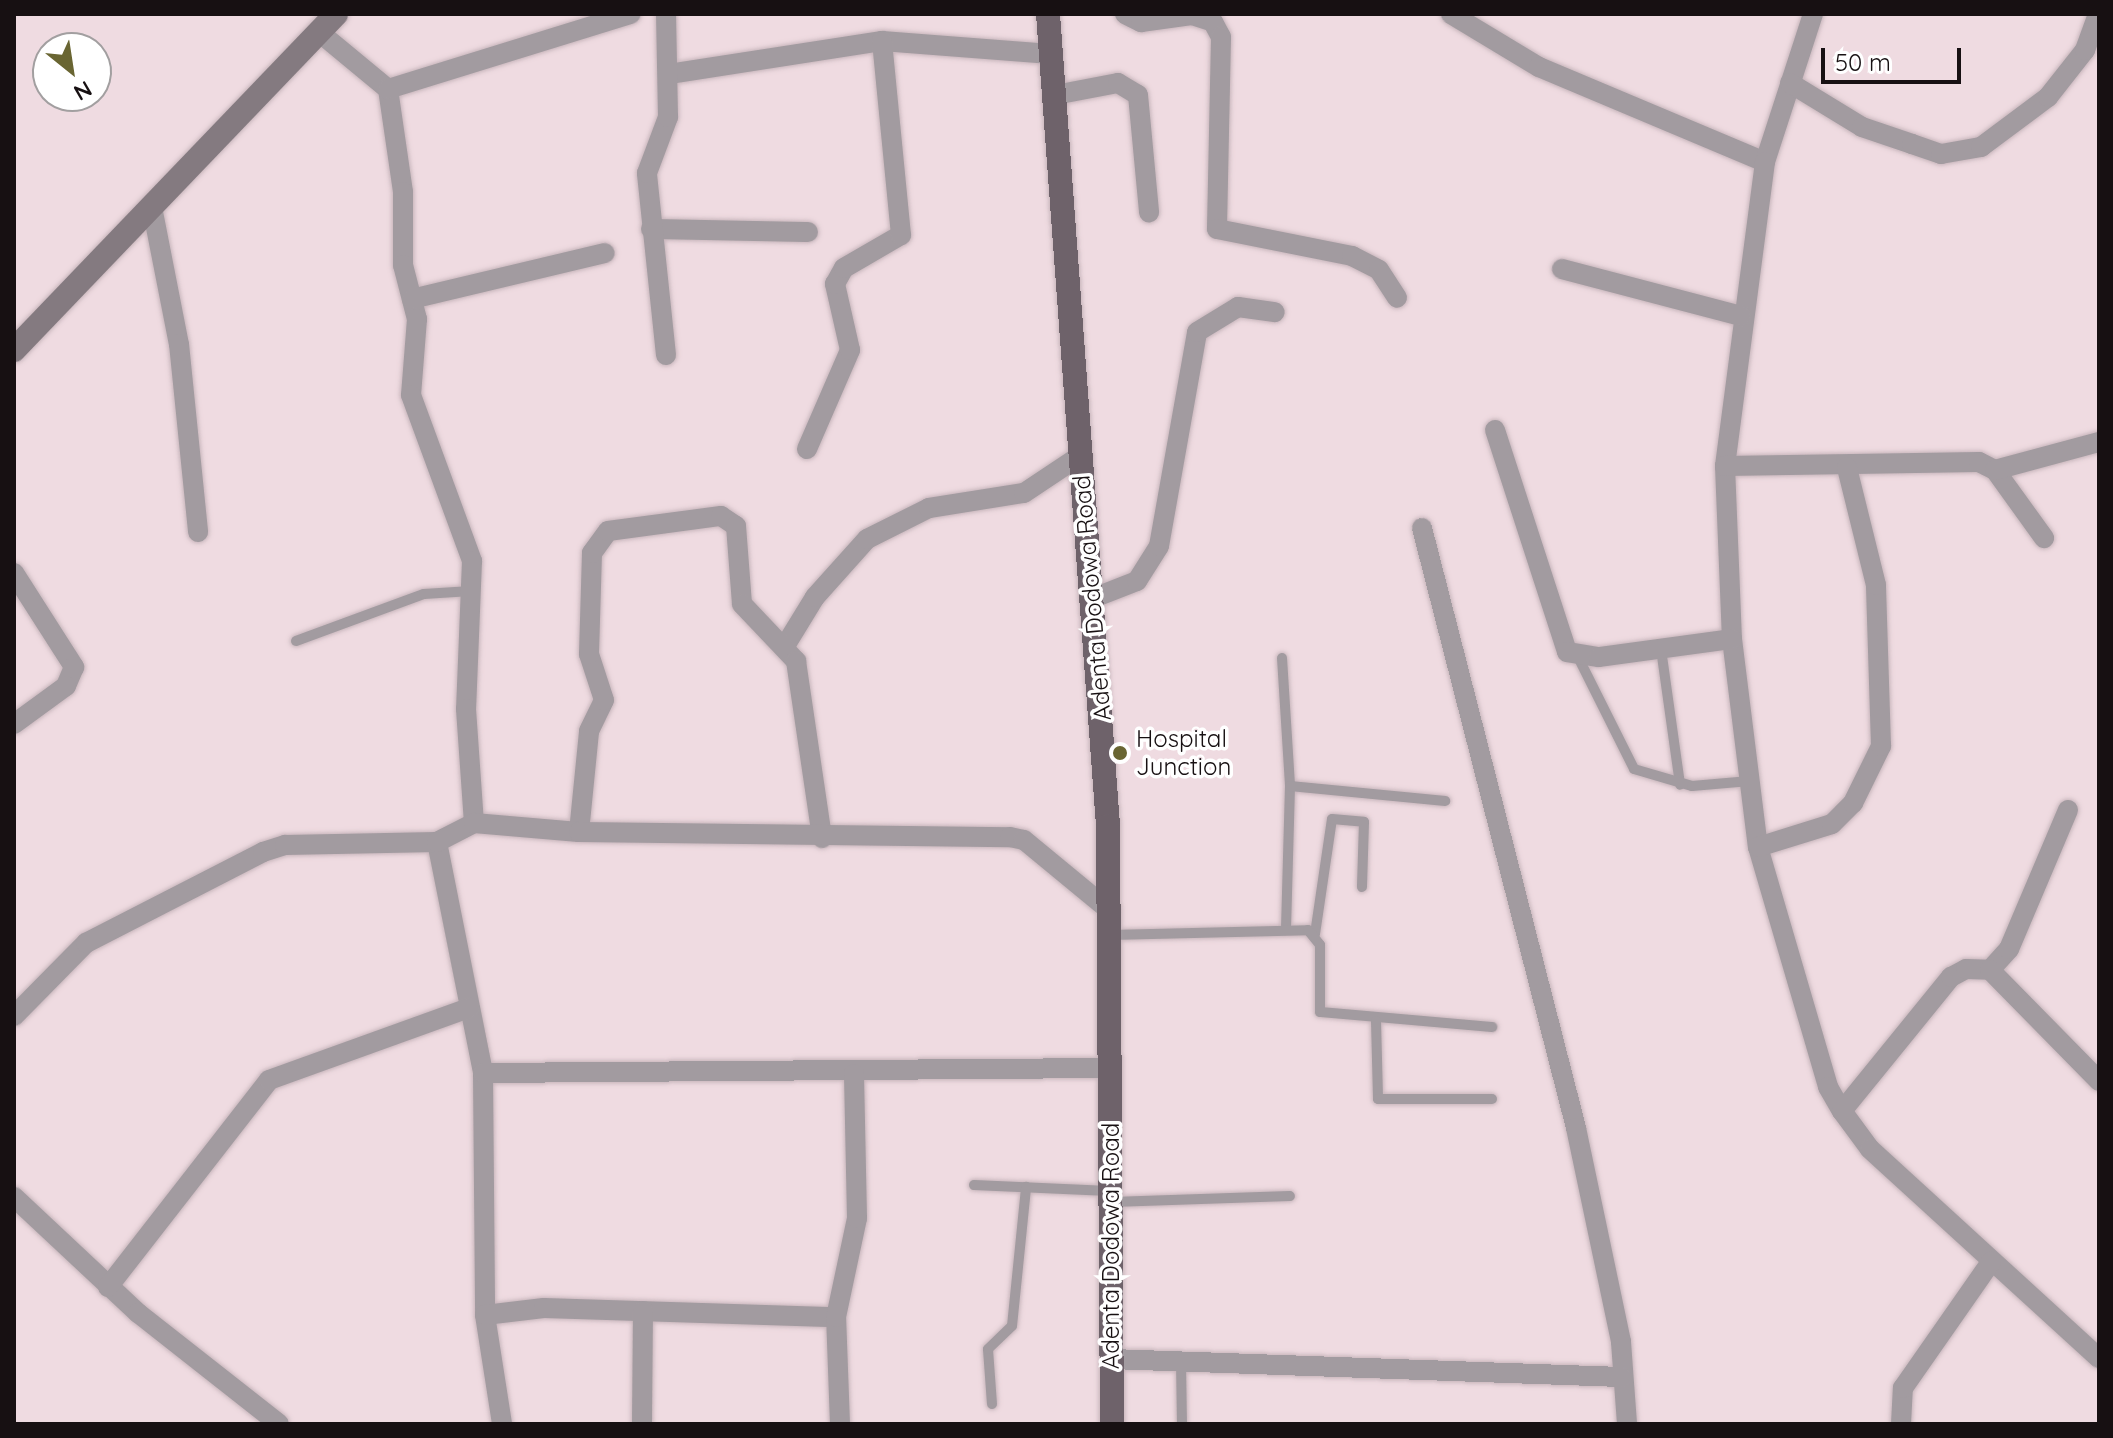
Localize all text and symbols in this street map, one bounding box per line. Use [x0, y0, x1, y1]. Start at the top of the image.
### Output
north arrow [32, 32, 112, 112]
scale bar [1825, 32, 1965, 82]
text: 50 m [1835, 47, 1891, 77]
text: N [69, 75, 97, 107]
street label: Adenta Dodowa Road [1067, 474, 1117, 722]
place label: Hospital Junction [1136, 725, 1231, 781]
marker: Hospital Junction [1111, 744, 1129, 762]
street label: Adenta Dodowa Road [1097, 1123, 1125, 1369]

